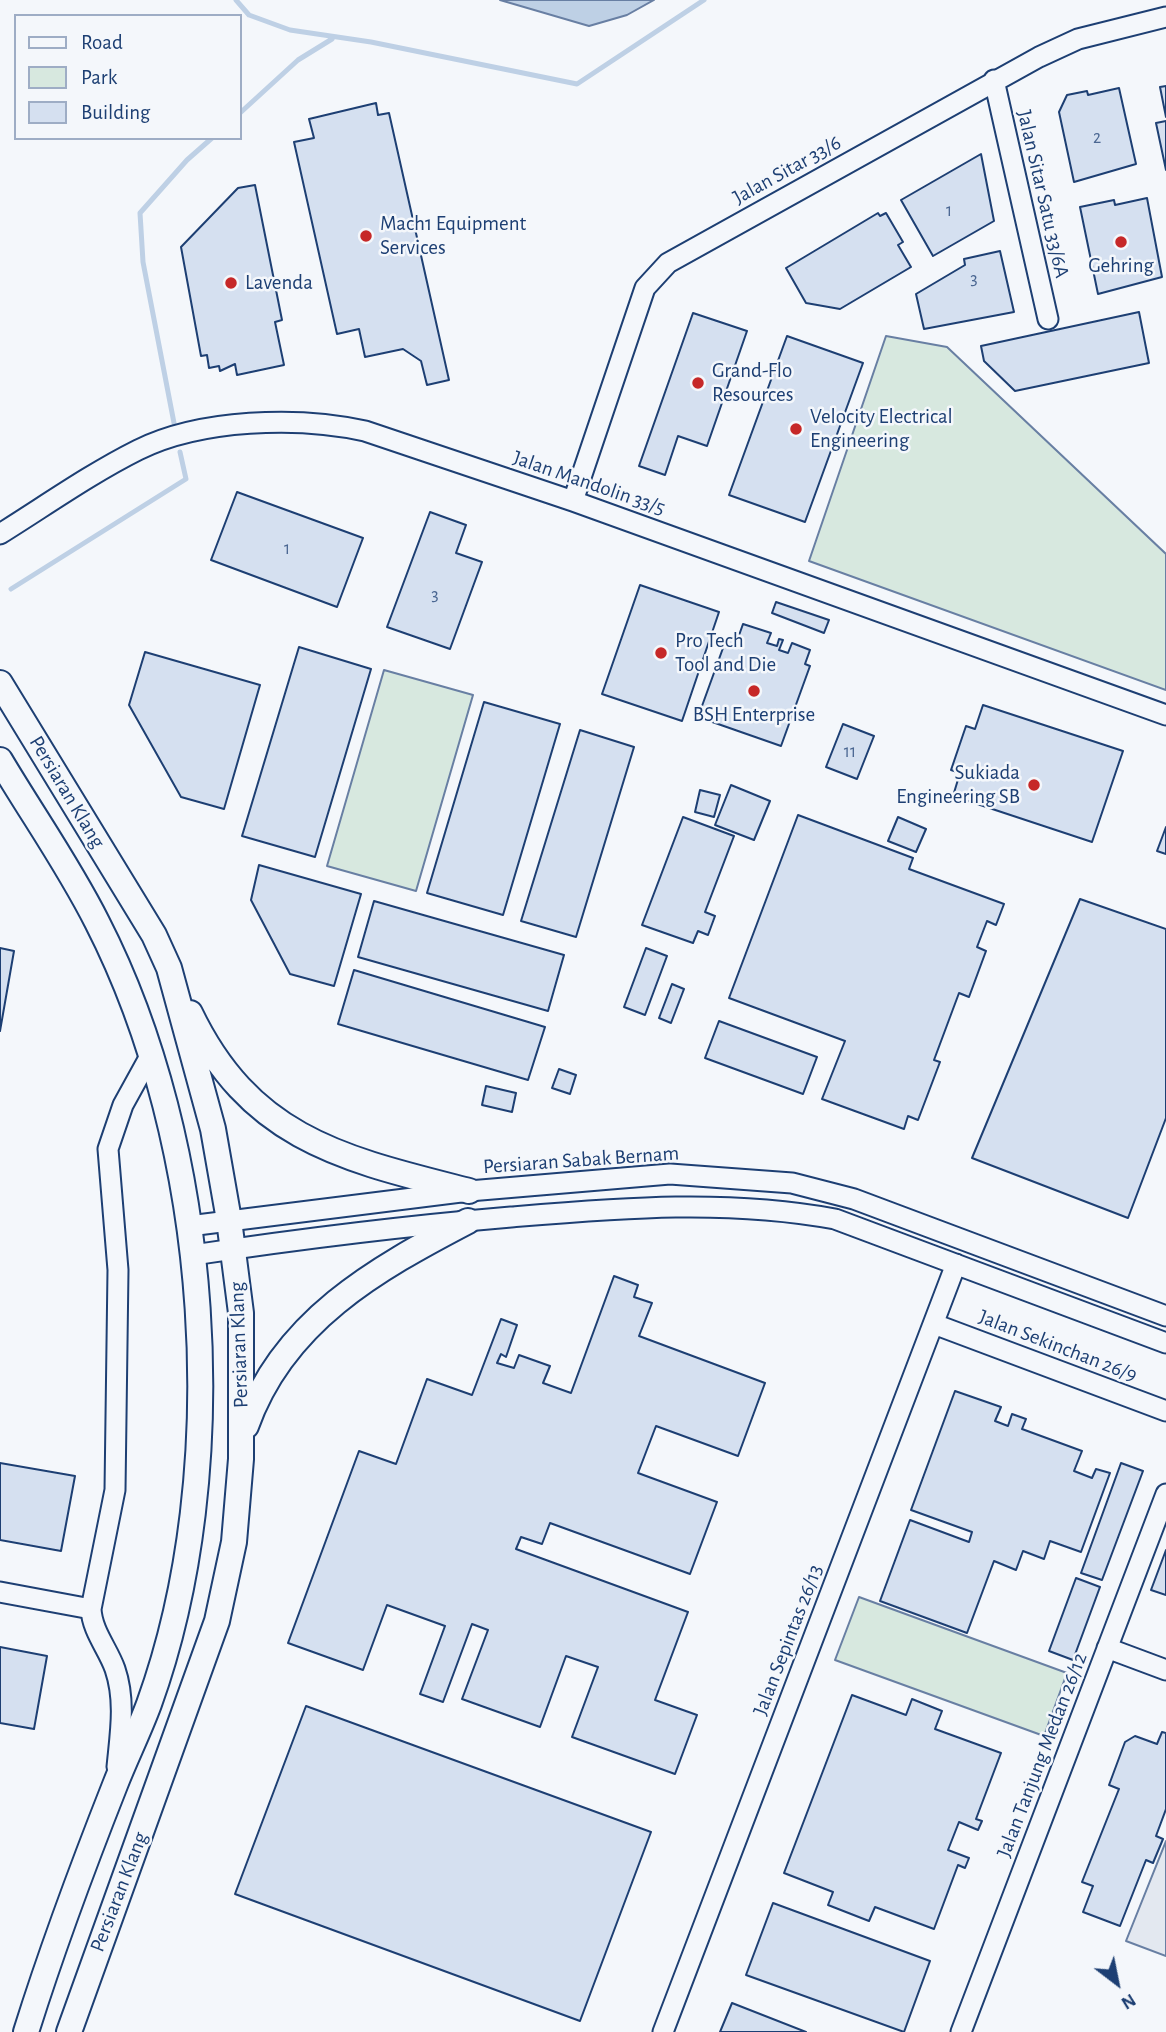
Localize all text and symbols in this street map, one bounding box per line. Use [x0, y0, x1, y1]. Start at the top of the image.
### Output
legend [14, 14, 242, 140]
text: Road [81, 32, 123, 53]
text: Park [81, 67, 117, 88]
text: Building [81, 102, 150, 123]
street label: Jalan Sitar Satu 33/6A [1011, 108, 1075, 280]
house number: 2 [1093, 127, 1101, 149]
street label: Jalan Sitar 33/6 [729, 130, 845, 210]
house number: 1 [946, 200, 952, 222]
place label: Mach1 Equipment Services [380, 211, 526, 261]
marker: Mach1 Equipment Services [358, 228, 374, 244]
marker: Gehring [1113, 234, 1129, 250]
place label: Gehring [1088, 253, 1154, 279]
house number: 3 [970, 268, 978, 290]
place label: Lavenda [245, 270, 313, 296]
marker: Lavenda [223, 275, 239, 291]
place label: Grand-Flo Resources [712, 358, 793, 408]
marker: Grand-Flo Resources [690, 375, 706, 391]
place label: Velocity Electrical Engineering [810, 404, 953, 454]
marker: Velocity Electrical Engineering [788, 421, 804, 437]
street label: Jalan Mandolin 33/5 [510, 445, 668, 521]
house number: 1 [284, 538, 290, 560]
house number: 3 [431, 584, 439, 606]
place label: Pro Tech Tool and Die [675, 628, 776, 678]
marker: Pro Tech Tool and Die [653, 645, 669, 661]
marker: BSH Enterprise [746, 683, 762, 699]
place label: BSH Enterprise [693, 702, 815, 728]
street label: Persiaran Klang [24, 731, 110, 853]
house number: 11 [844, 741, 856, 763]
place label: Sukiada Engineering SB [896, 760, 1020, 810]
marker: Sukiada Engineering SB [1026, 777, 1042, 793]
street label: Persiaran Sabak Bernam [482, 1141, 680, 1179]
street label: Persiaran Klang [224, 1281, 254, 1409]
street label: Jalan Sekinchan 26/9 [975, 1304, 1141, 1388]
street label: Jalan Sepintas 26/13 [748, 1561, 828, 1719]
street label: Jalan Tanjung Medan 26/12 [991, 1649, 1093, 1861]
street label: Persiaran Klang [85, 1828, 153, 1956]
north arrow [1082, 1948, 1152, 2018]
text: N [1118, 1990, 1139, 2013]

